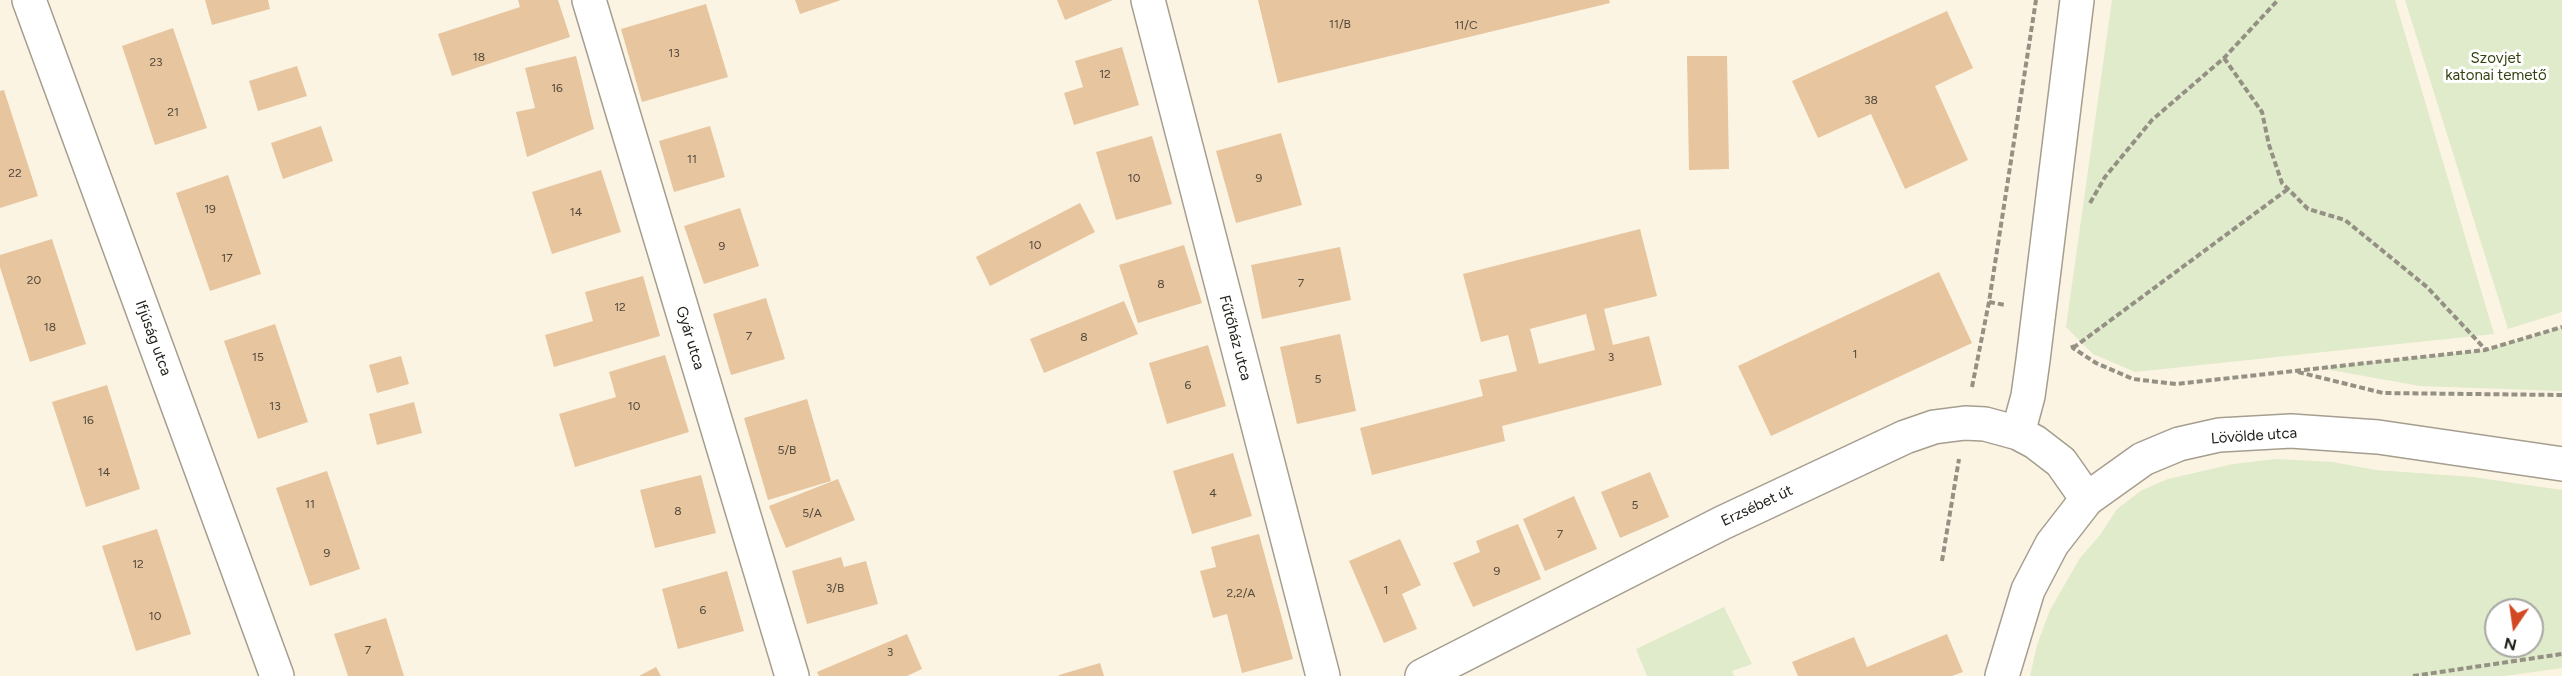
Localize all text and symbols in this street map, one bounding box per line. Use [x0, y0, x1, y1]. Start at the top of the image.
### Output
house number: 11/B [1329, 17, 1351, 31]
house number: 11/C [1454, 18, 1478, 32]
house number: 13 [668, 46, 680, 60]
house number: 18 [473, 50, 485, 64]
park label: Szovjet katonai temető [2445, 50, 2547, 85]
house number: 23 [149, 55, 163, 69]
house number: 12 [1099, 67, 1111, 81]
house number: 16 [551, 81, 563, 95]
house number: 38 [1864, 93, 1878, 107]
house number: 21 [167, 105, 179, 119]
house number: 11 [687, 152, 697, 166]
house number: 22 [8, 166, 22, 180]
house number: 10 [1128, 171, 1140, 185]
house number: 9 [1256, 171, 1262, 185]
house number: 19 [204, 202, 216, 216]
house number: 14 [570, 205, 582, 219]
house number: 10 [1029, 238, 1041, 252]
house number: 9 [719, 239, 725, 253]
house number: 17 [221, 251, 233, 265]
house number: 20 [27, 273, 41, 287]
house number: 7 [1298, 276, 1304, 290]
house number: 8 [1157, 277, 1165, 291]
street label: Fűtőház utca [1215, 293, 1255, 383]
street label: Ifjúság utca [131, 298, 175, 378]
house number: 12 [614, 300, 626, 314]
street label: Gyár utca [672, 304, 708, 372]
house number: 18 [44, 320, 56, 334]
house number: 7 [746, 329, 752, 343]
house number: 8 [1080, 330, 1088, 344]
house number: 1 [1853, 347, 1857, 361]
house number: 15 [252, 350, 264, 364]
house number: 3 [1608, 350, 1614, 364]
house number: 5 [1315, 372, 1321, 386]
house number: 6 [1185, 378, 1191, 392]
house number: 13 [269, 399, 281, 413]
house number: 10 [628, 399, 640, 413]
house number: 16 [82, 413, 94, 427]
street label: Lövölde utca [2210, 424, 2298, 448]
house number: 5/B [778, 443, 796, 457]
house number: 14 [98, 465, 110, 479]
street label: Erzsébet út [1718, 482, 1796, 530]
house number: 4 [1209, 486, 1217, 500]
house number: 11 [305, 497, 315, 511]
house number: 5 [1632, 498, 1638, 512]
house number: 8 [674, 504, 682, 518]
house number: 5/A [802, 506, 822, 520]
house number: 7 [1557, 527, 1563, 541]
house number: 9 [324, 546, 330, 560]
house number: 12 [132, 557, 144, 571]
house number: 9 [1494, 564, 1500, 578]
house number: 3/B [826, 581, 844, 595]
house number: 1 [1384, 583, 1388, 597]
house number: 2,2/A [1227, 586, 1255, 600]
north arrow [2484, 598, 2544, 658]
house number: 6 [700, 603, 706, 617]
house number: 10 [149, 609, 161, 623]
text: N [2502, 633, 2518, 655]
house number: 7 [365, 643, 371, 657]
house number: 3 [887, 645, 893, 659]

